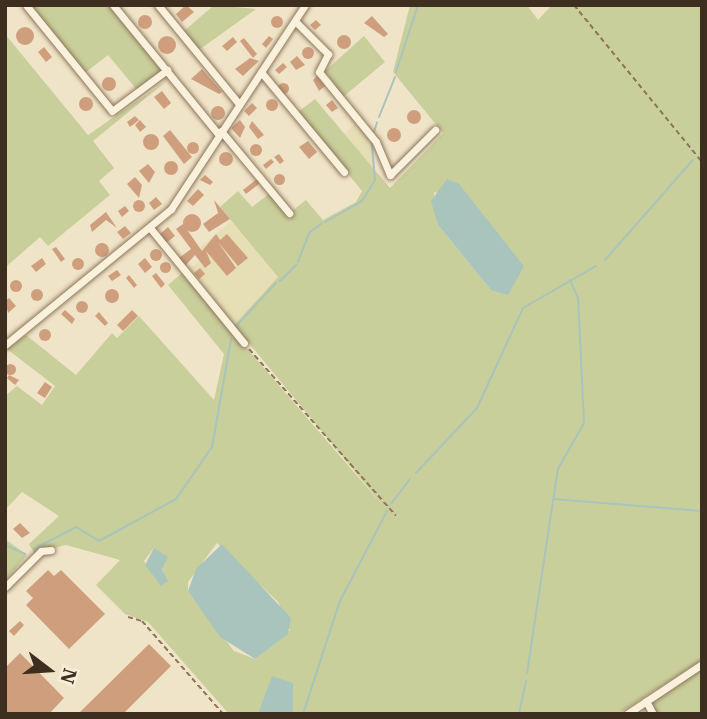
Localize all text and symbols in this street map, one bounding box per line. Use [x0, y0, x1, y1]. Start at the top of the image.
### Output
north arrow [14, 635, 84, 705]
text: N [55, 665, 83, 687]

